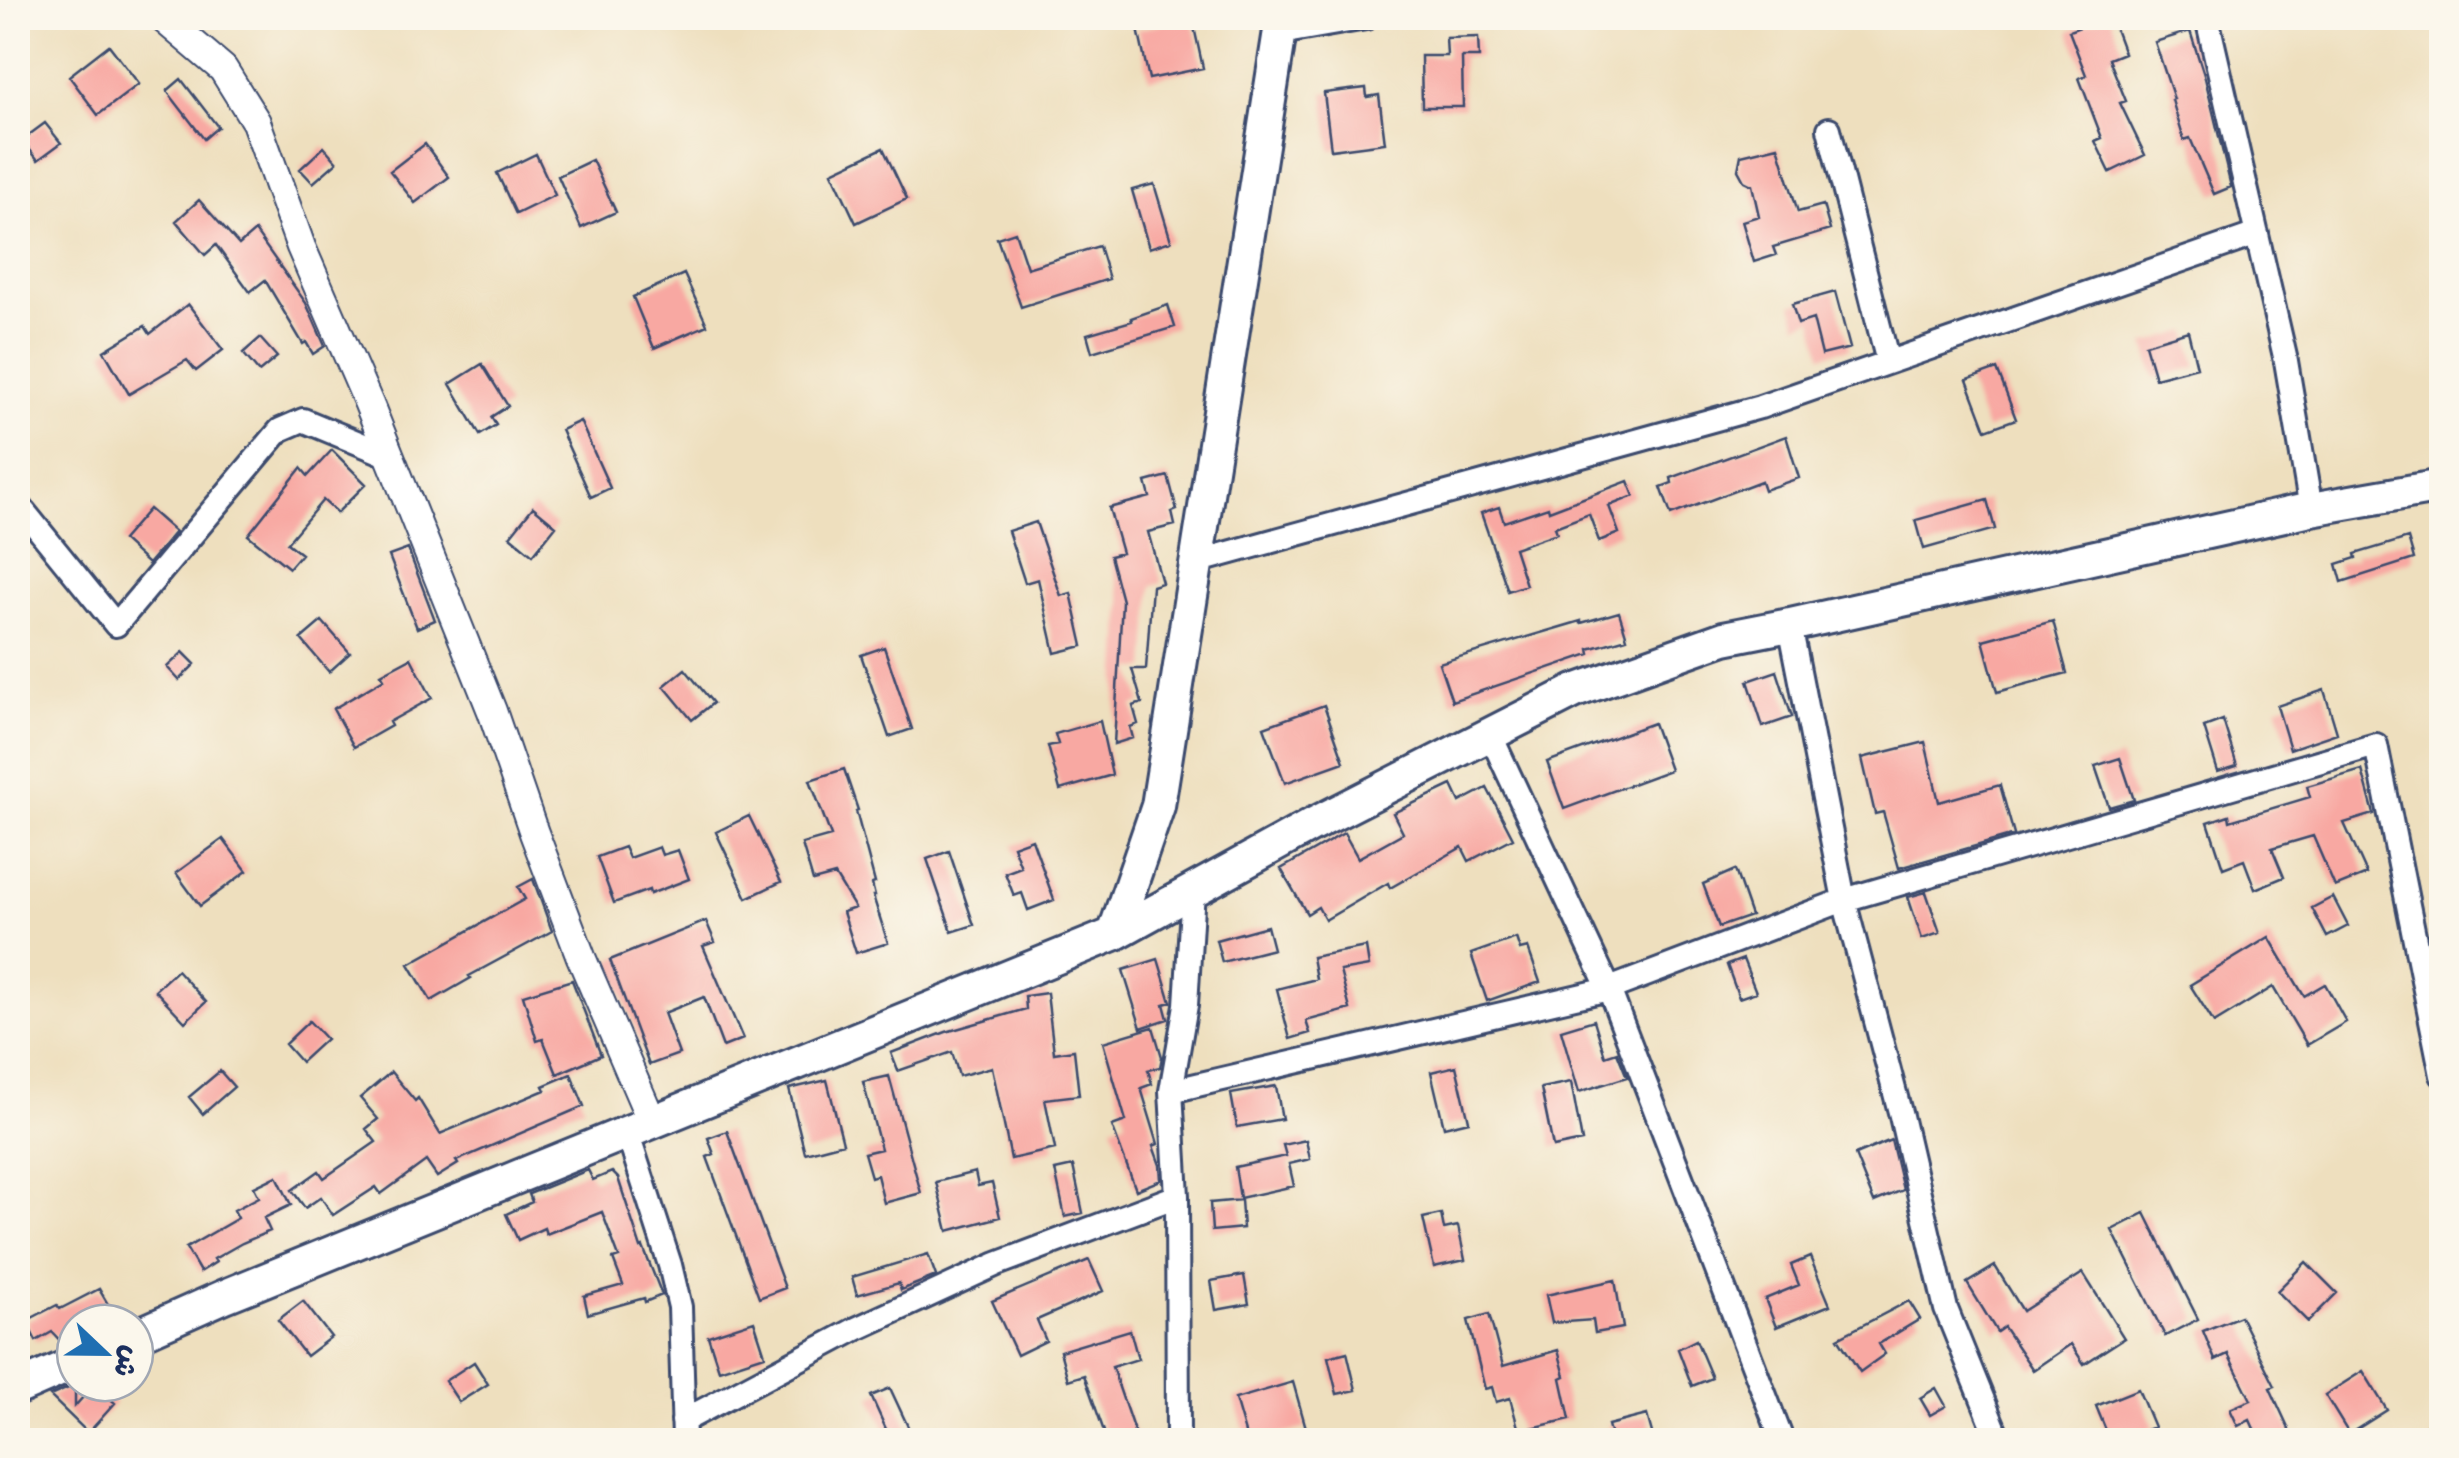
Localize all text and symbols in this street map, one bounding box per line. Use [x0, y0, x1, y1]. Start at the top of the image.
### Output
north arrow [55, 1303, 155, 1403]
text: ش [99, 1339, 148, 1382]

